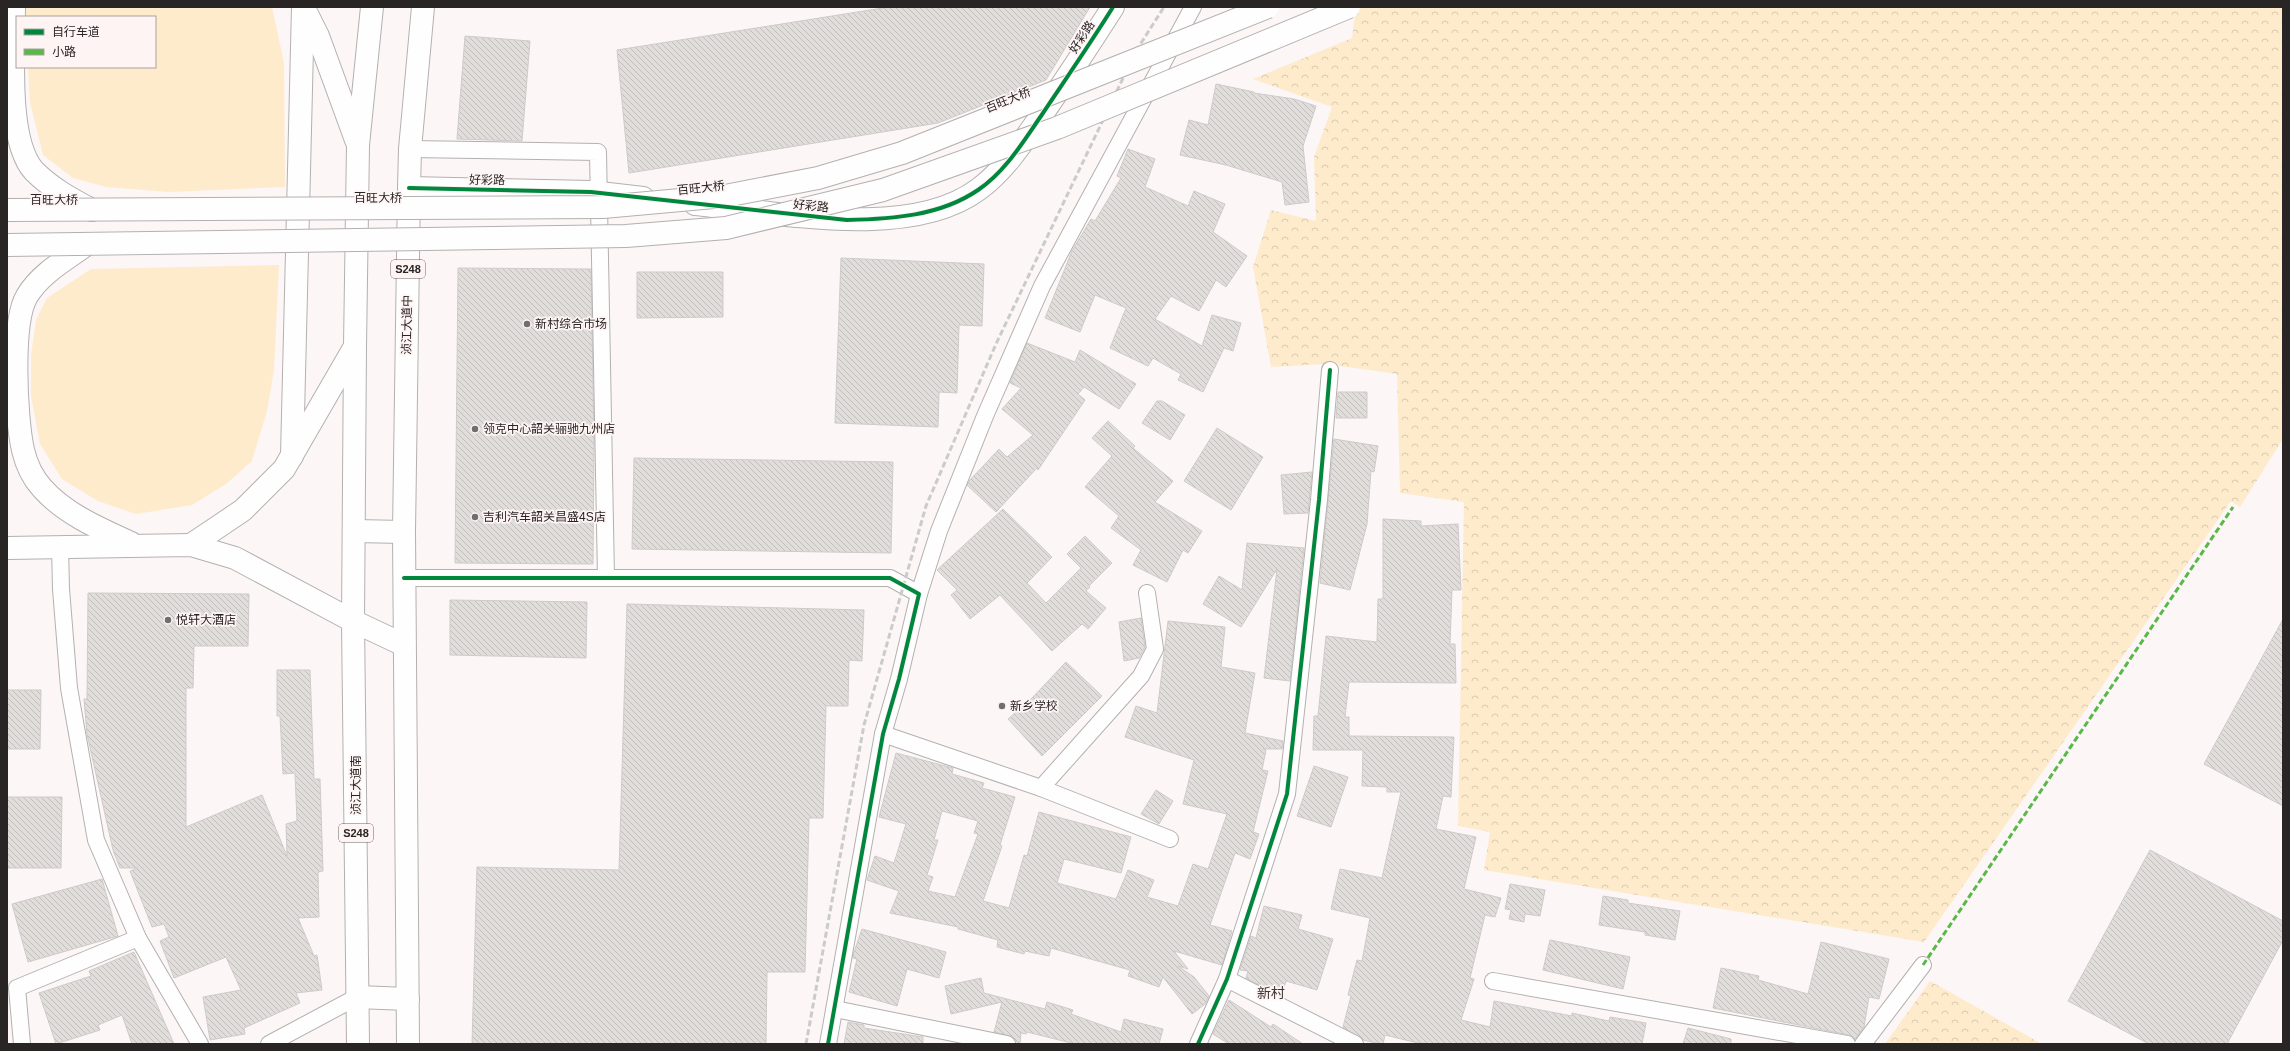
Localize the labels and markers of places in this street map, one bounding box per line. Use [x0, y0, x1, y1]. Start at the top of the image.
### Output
place label: 新村综合市场 [535, 317, 607, 331]
marker: 新村综合市场 [522, 319, 532, 329]
place label: 领克中心韶关骊驰九州店 [483, 422, 615, 436]
marker: 领克中心韶关骊驰九州店 [470, 424, 480, 434]
place label: 吉利汽车韶关昌盛4S店 [483, 510, 606, 524]
marker: 吉利汽车韶关昌盛4S店 [470, 512, 480, 522]
place label: 悦轩大酒店 [176, 613, 236, 627]
marker: 悦轩大酒店 [163, 615, 173, 625]
place label: 新乡学校 [1010, 699, 1058, 713]
marker: 新乡学校 [997, 701, 1007, 711]

